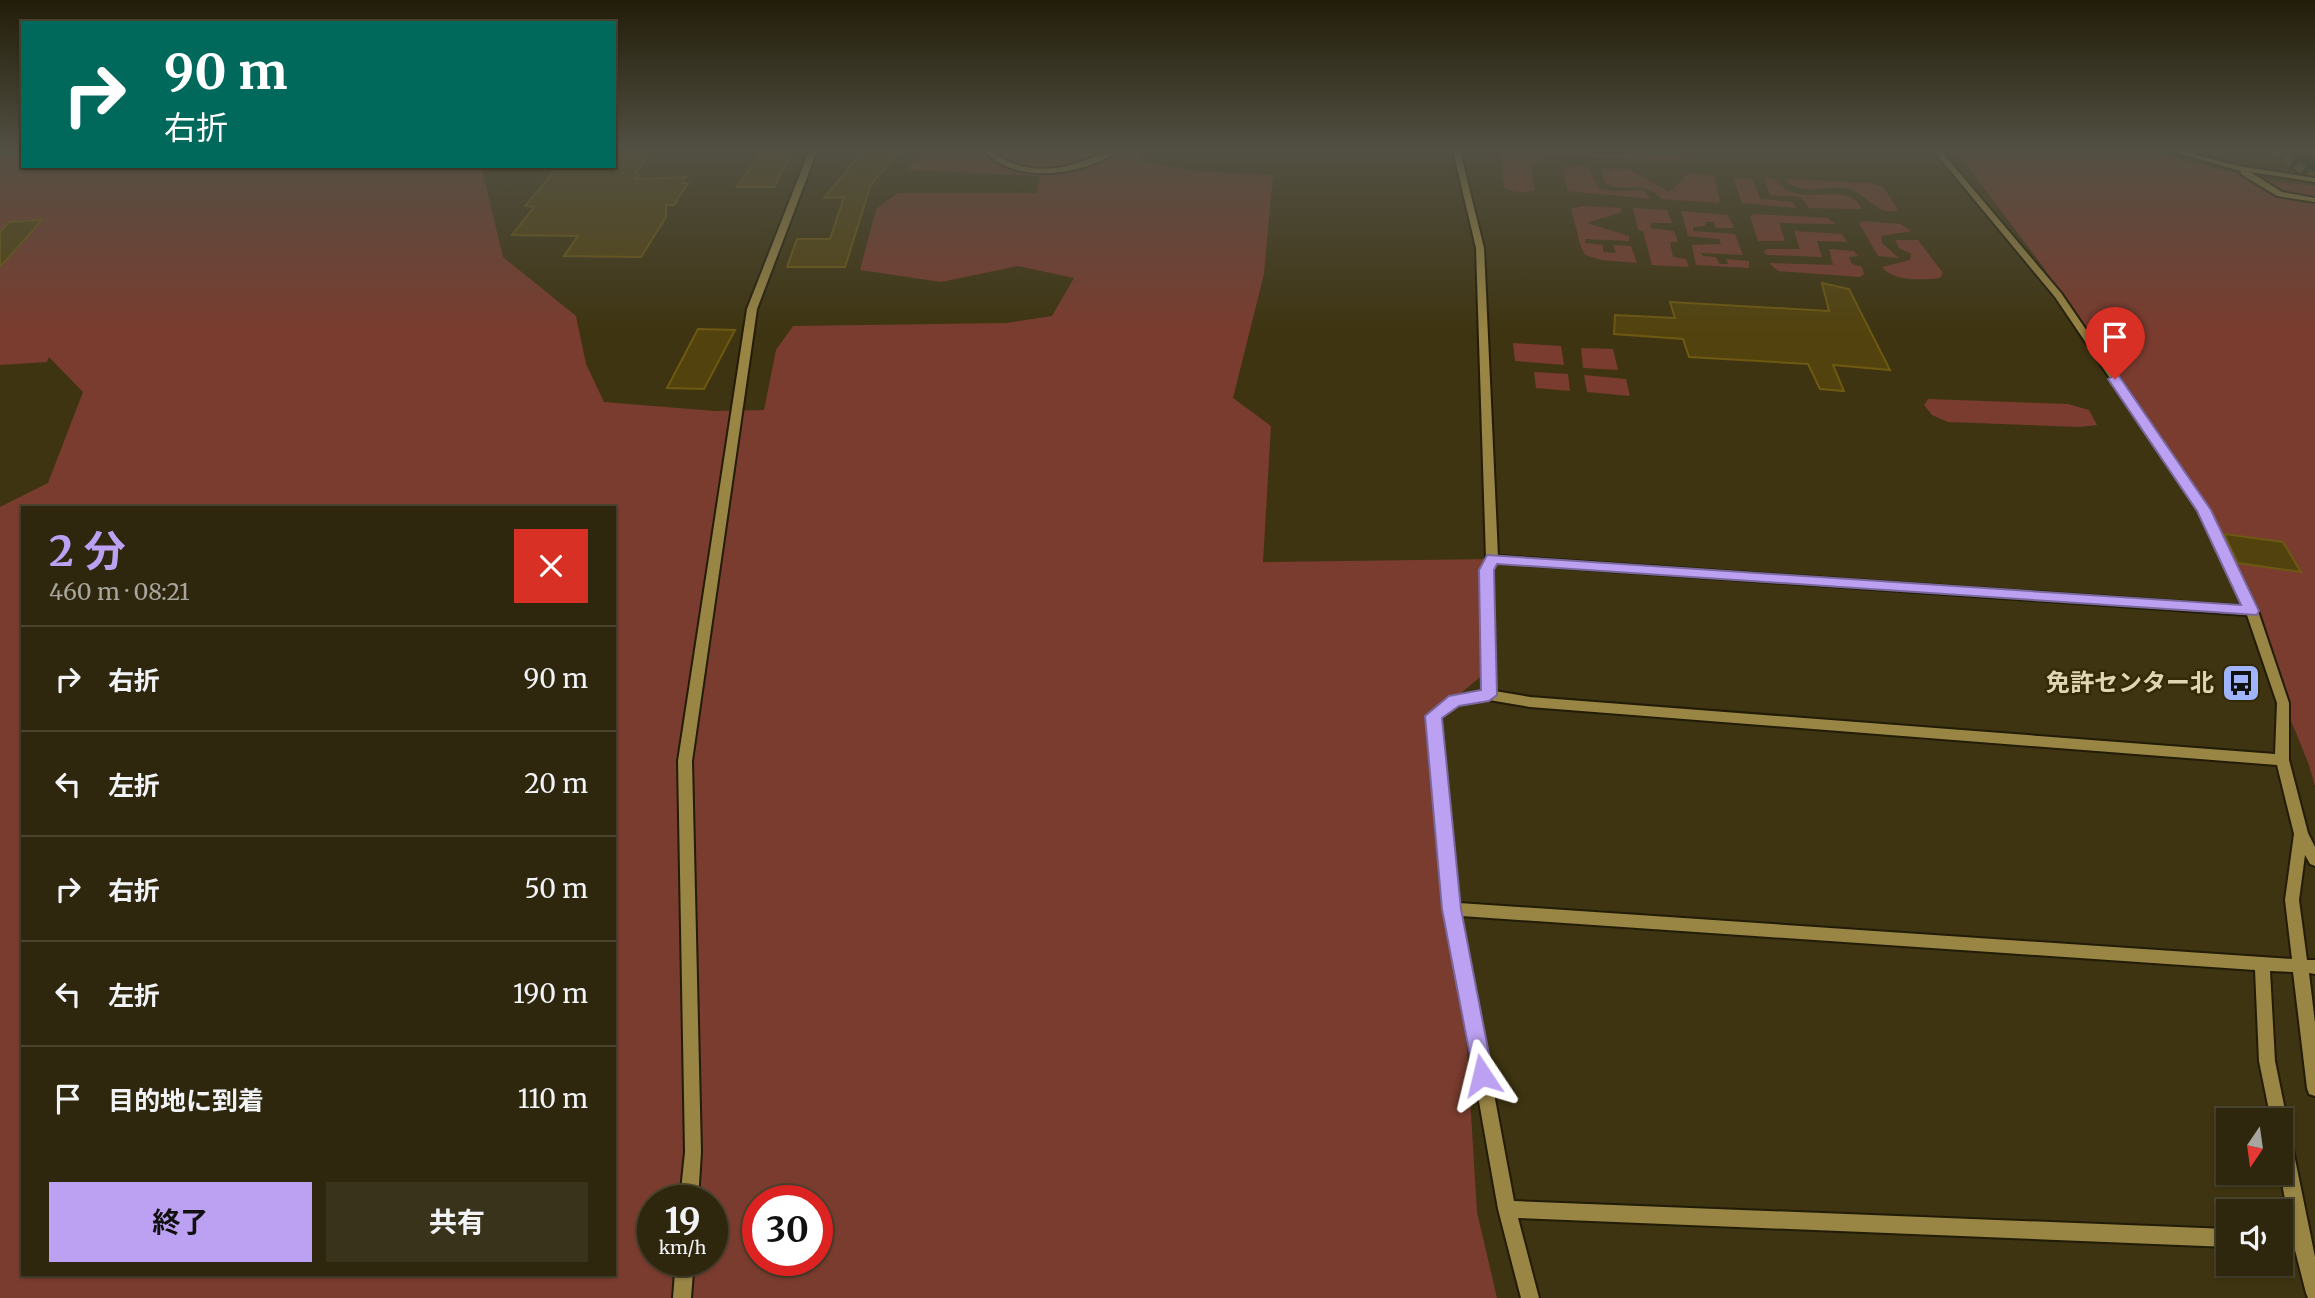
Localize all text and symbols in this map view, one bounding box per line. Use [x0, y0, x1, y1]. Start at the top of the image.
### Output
text: 90 m [164, 41, 288, 102]
icon: right [49, 49, 140, 140]
text: 右折 [164, 108, 228, 148]
pin [2085, 307, 2145, 379]
icon: arrive [2096, 318, 2134, 356]
text: 2 分 [49, 525, 126, 577]
button: close [514, 529, 588, 603]
text: 460 m · 08:21 [49, 577, 190, 606]
icon: right [49, 660, 87, 698]
text: 90 m [524, 662, 588, 695]
bus stop icon: 免許センター北 [2220, 662, 2262, 704]
text: 右折 [108, 664, 160, 697]
place label: 免許センター北 [2046, 667, 2214, 698]
icon: left [49, 765, 87, 803]
text: 20 m [524, 767, 588, 800]
text: 左折 [108, 769, 160, 802]
icon: right [49, 870, 87, 908]
text: 50 m [524, 872, 588, 905]
text: 右折 [108, 874, 160, 907]
icon: left [49, 975, 87, 1013]
text: 190 m [513, 977, 588, 1010]
text: 左折 [108, 979, 160, 1012]
position arrow [1445, 1038, 1519, 1112]
icon: arrive [49, 1080, 87, 1118]
text: 110 m [518, 1082, 588, 1115]
text: 目的地に到着 [108, 1084, 264, 1117]
north arrow [2216, 1108, 2292, 1185]
map controls [2216, 1108, 2293, 1276]
button: 終了 [49, 1182, 312, 1262]
button: 共有 [326, 1182, 588, 1262]
speed limit sign: 30 [742, 1185, 833, 1276]
text: 19 [664, 1199, 701, 1243]
button: sound [2216, 1199, 2293, 1276]
text: km/h [659, 1236, 706, 1259]

